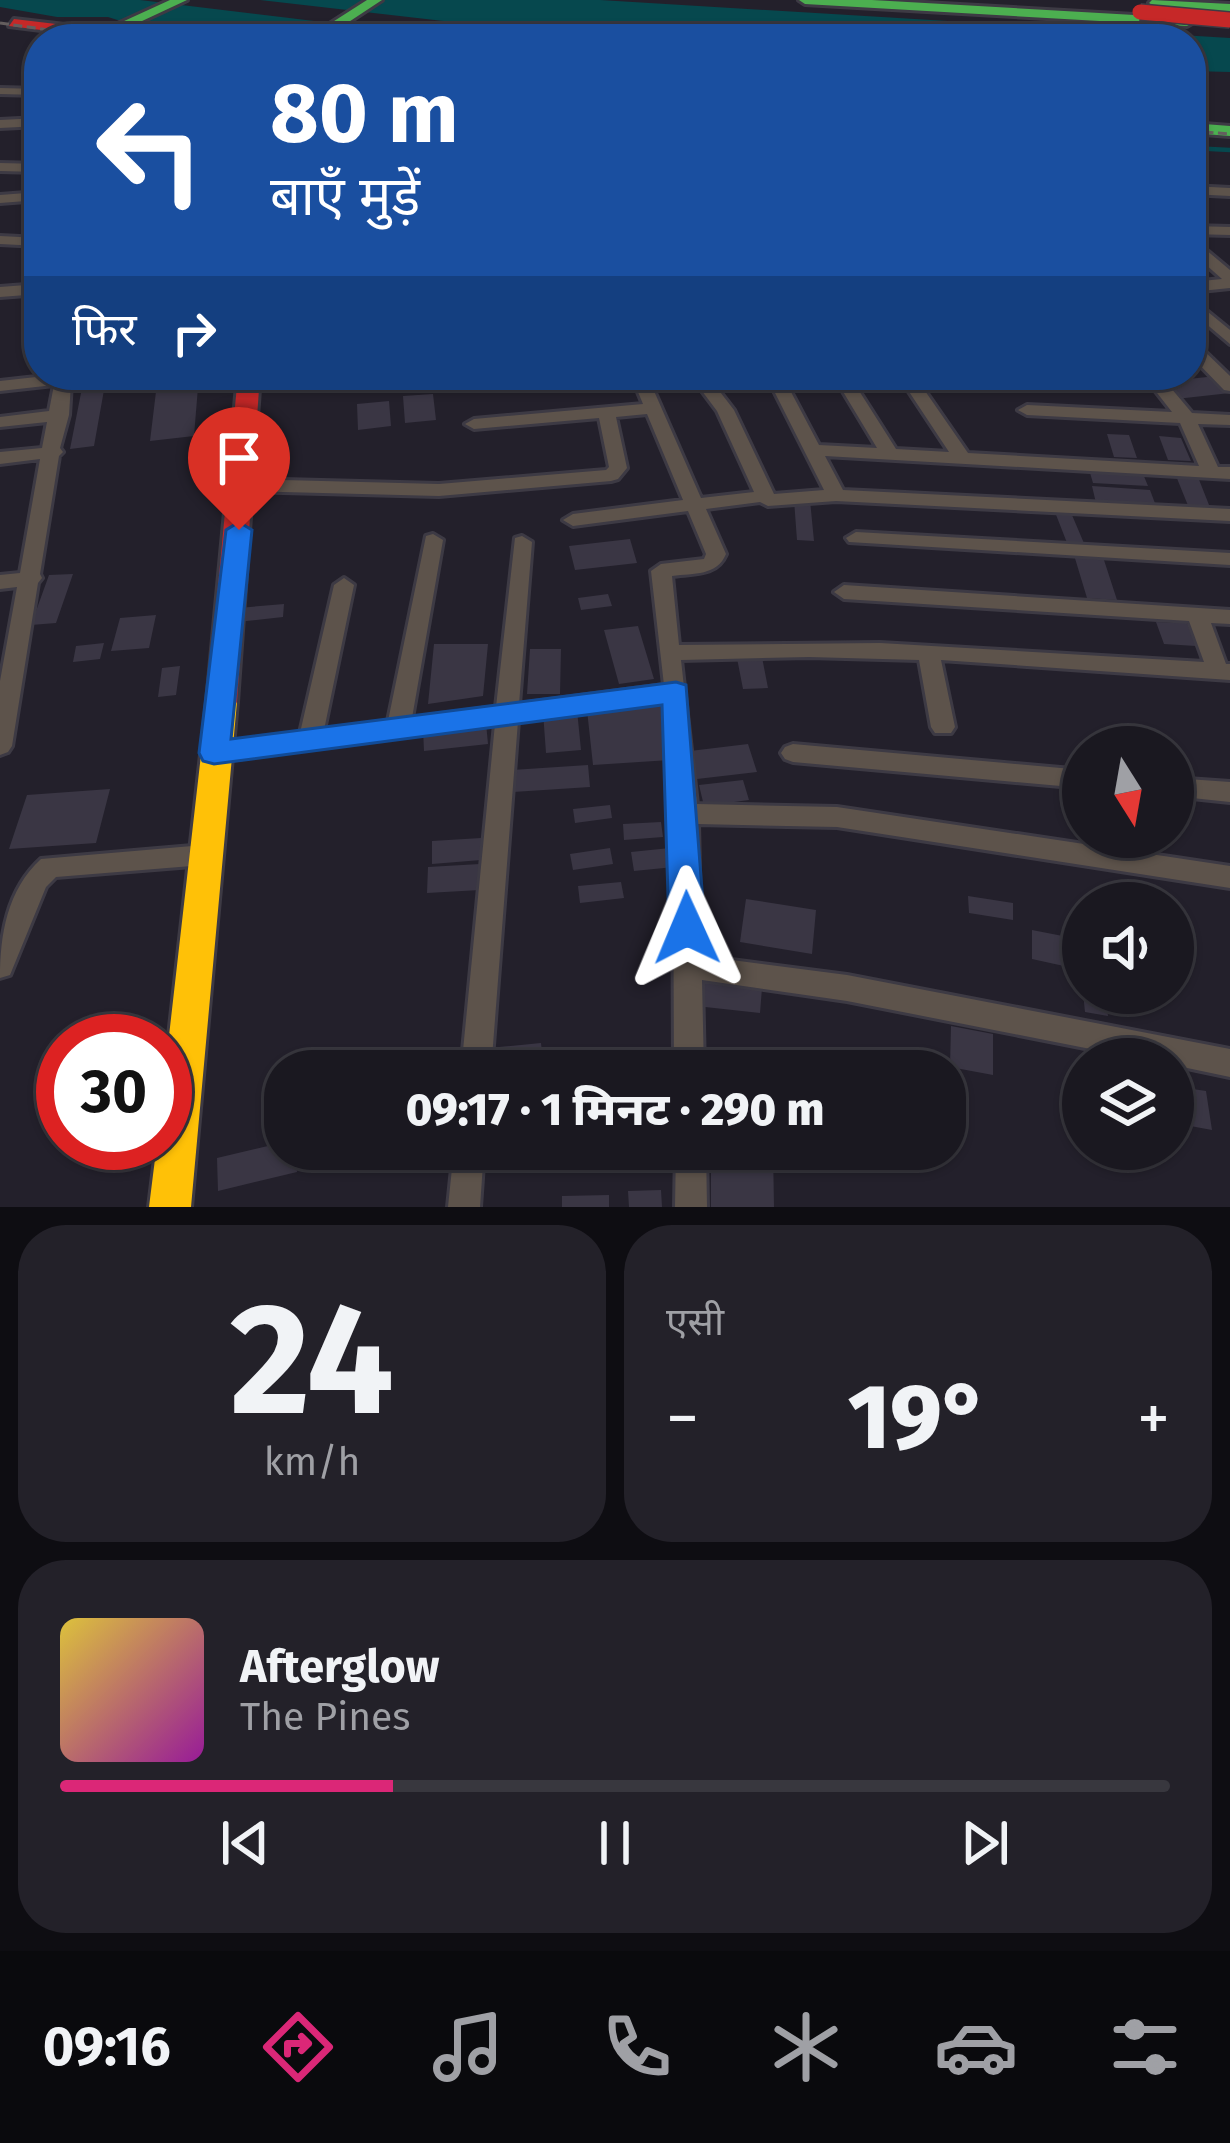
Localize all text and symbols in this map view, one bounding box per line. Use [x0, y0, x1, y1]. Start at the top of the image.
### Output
text: 80 m [270, 63, 459, 164]
icon: left [72, 72, 228, 228]
text: बाएँ मुड़ें [270, 165, 420, 229]
icon: right [161, 300, 227, 366]
text: फिर [72, 303, 137, 357]
pin [188, 407, 290, 530]
icon: arrive [206, 425, 272, 491]
north arrow [1062, 726, 1194, 858]
map controls [1062, 726, 1194, 1170]
position arrow [624, 865, 750, 991]
button: sound [1062, 882, 1194, 1014]
speed limit sign: 30 [36, 1014, 192, 1170]
button: layers [1062, 1038, 1194, 1170]
text: 09:17 · 1 मिनट · 290 m [406, 1083, 824, 1137]
text: 24 [230, 1267, 394, 1454]
text: एसी [666, 1299, 724, 1345]
text: 19° [848, 1364, 988, 1472]
text: − [666, 1379, 699, 1458]
text: + [1137, 1379, 1170, 1458]
text: km/h [264, 1439, 360, 1485]
text: Afterglow [240, 1640, 439, 1694]
text: The Pines [240, 1694, 411, 1740]
icon: previous [212, 1810, 278, 1876]
icon: pause [582, 1810, 648, 1876]
icon: next [952, 1810, 1018, 1876]
icon: directions [256, 2005, 340, 2089]
icon: music [426, 2005, 510, 2089]
icon: phone [595, 2005, 679, 2089]
icon: climate [764, 2005, 848, 2089]
icon: car [934, 2005, 1018, 2089]
icon: filters [1103, 2005, 1187, 2089]
text: 09:16 [43, 2015, 171, 2079]

